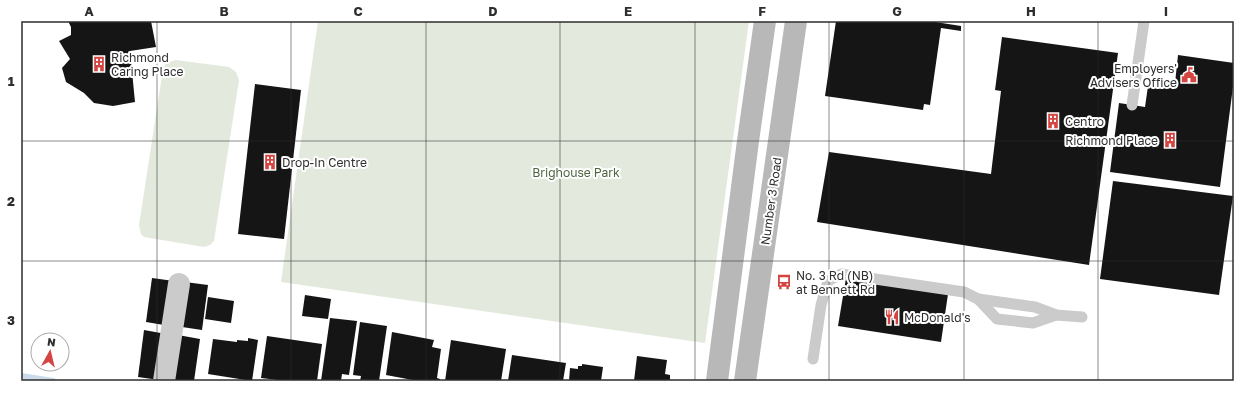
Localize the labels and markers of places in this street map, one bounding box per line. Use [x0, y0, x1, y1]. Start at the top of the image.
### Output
place label: Richmond Caring Place [111, 50, 184, 79]
building icon: Richmond Caring Place [90, 55, 108, 73]
place label: Employers' Advisers Office [1090, 61, 1177, 90]
public building icon: Employers' Advisers Office [1180, 66, 1198, 84]
building icon: Centro [1044, 112, 1062, 130]
place label: Centro [1065, 114, 1104, 129]
building icon: Richmond Place [1161, 131, 1179, 149]
place label: Richmond Place [1065, 133, 1158, 148]
building icon: Drop-In Centre [261, 153, 279, 171]
place label: Drop-In Centre [282, 155, 367, 170]
place label: No. 3 Rd (NB) at Bennett Rd [796, 268, 875, 297]
bus stop icon: No. 3 Rd (NB) at Bennett Rd [775, 273, 793, 291]
restaurant icon: McDonald's [883, 308, 901, 326]
place label: McDonald's [904, 310, 971, 325]

